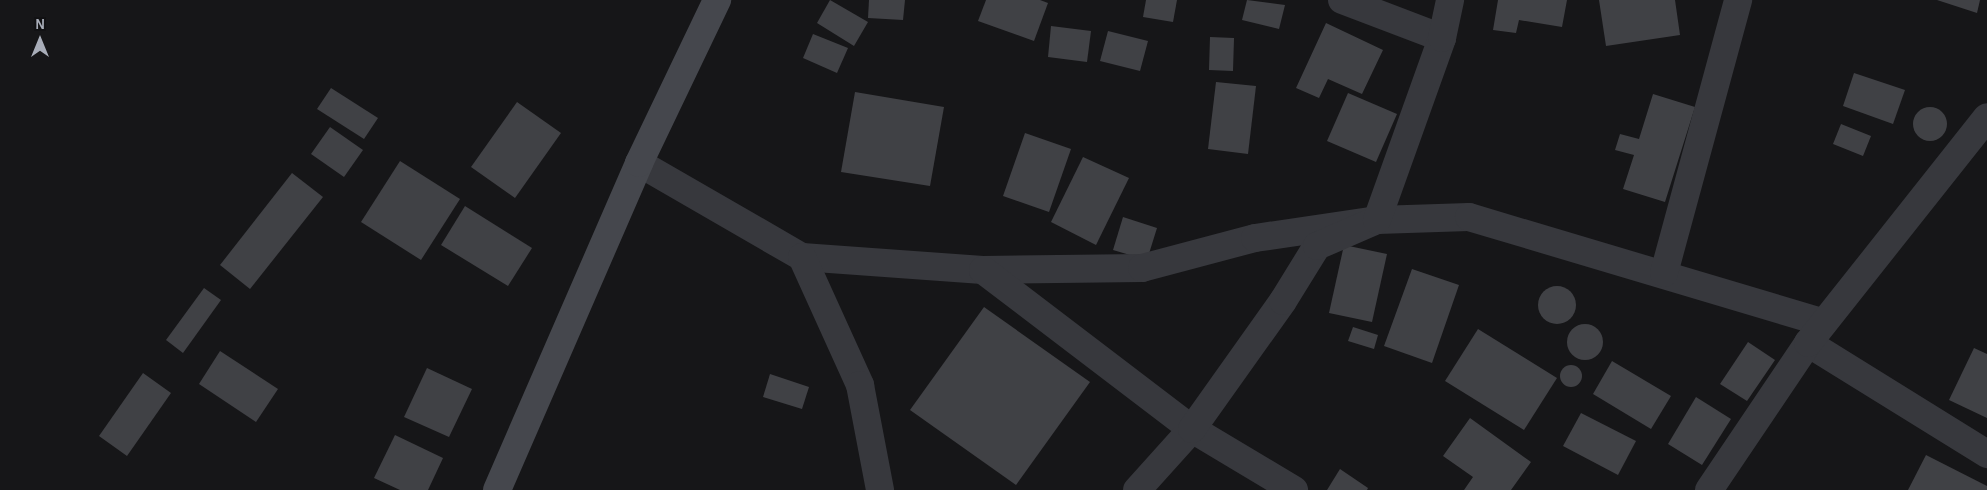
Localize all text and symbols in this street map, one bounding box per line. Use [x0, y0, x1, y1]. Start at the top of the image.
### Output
north arrow [15, 15, 65, 65]
text: N [35, 18, 45, 32]

